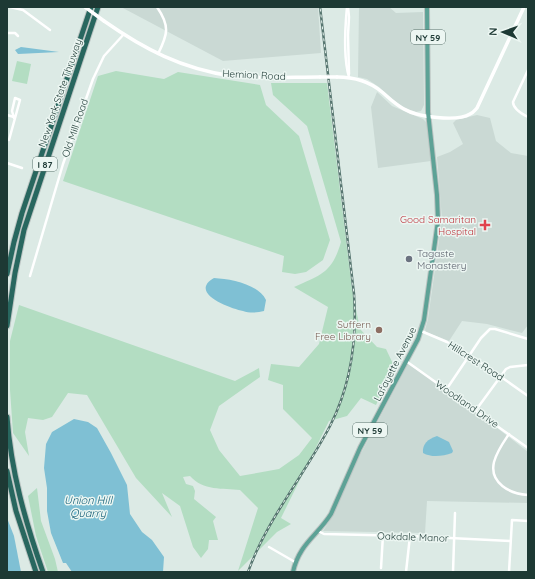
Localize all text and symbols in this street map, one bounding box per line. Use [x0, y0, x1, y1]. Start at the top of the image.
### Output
north arrow [483, 12, 523, 52]
text: N [486, 27, 500, 36]
road number: NY 59 [411, 30, 445, 44]
street label: New York State Thruway [35, 37, 85, 149]
street label: Hemion Road [222, 67, 286, 83]
street label: Old Mill Road [59, 97, 91, 159]
road number: I 87 [33, 157, 57, 171]
place label: Good Samaritan Hospital [400, 213, 476, 238]
marker: Good Samaritan Hospital [479, 219, 491, 231]
place label: Tagaste Monastery [417, 247, 466, 272]
marker: Tagaste Monastery [404, 254, 414, 264]
place label: Suffern Free Library [315, 318, 371, 343]
street label: Lafayette Avenue [371, 324, 419, 403]
marker: Suffern Free Library [374, 325, 384, 335]
street label: Hillcrest Road [446, 338, 506, 384]
street label: Woodland Drive [433, 377, 502, 431]
road number: NY 59 [353, 423, 387, 437]
water label: Union Hill Quarry [64, 493, 113, 520]
street label: Oakdale Manor [377, 529, 449, 545]

